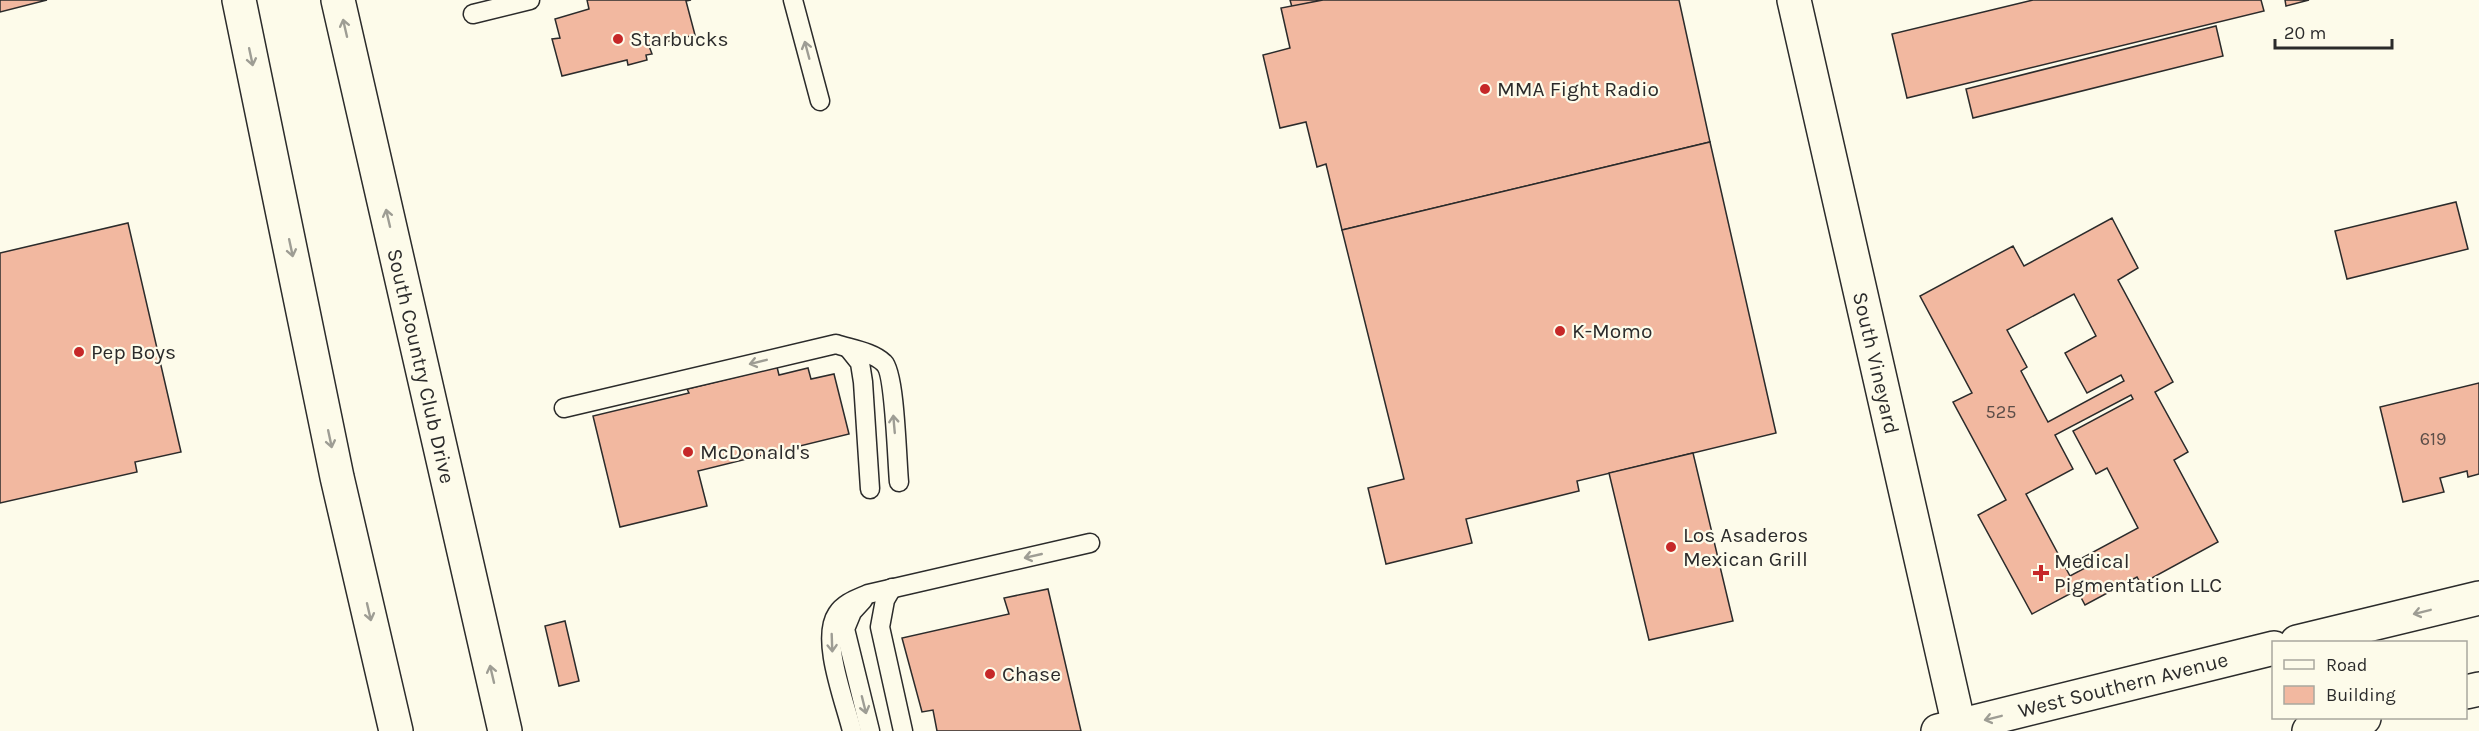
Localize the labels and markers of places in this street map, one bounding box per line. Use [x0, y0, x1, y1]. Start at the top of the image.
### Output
place label: Starbucks [630, 27, 729, 51]
marker: Starbucks [611, 32, 625, 46]
place label: MMA Fight Radio [1497, 77, 1659, 101]
marker: MMA Fight Radio [1478, 82, 1492, 96]
place label: K-Momo [1572, 319, 1652, 343]
marker: K-Momo [1553, 324, 1567, 338]
place label: Pep Boys [91, 340, 176, 364]
marker: Pep Boys [72, 345, 86, 359]
place label: McDonald's [700, 440, 810, 464]
marker: McDonald's [681, 445, 695, 459]
place label: Los Asaderos Mexican Grill [1683, 523, 1808, 571]
marker: Los Asaderos Mexican Grill [1664, 540, 1678, 554]
place label: Medical Pigmentation LLC [2054, 549, 2222, 597]
marker: Medical Pigmentation LLC [2032, 564, 2050, 582]
place label: Chase [1002, 662, 1061, 686]
marker: Chase [983, 667, 997, 681]

